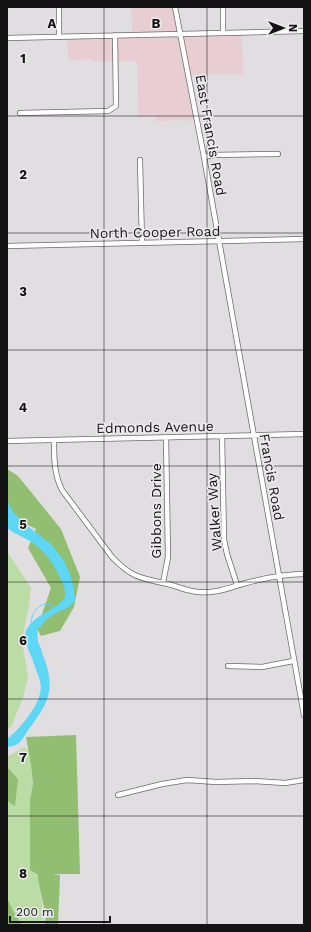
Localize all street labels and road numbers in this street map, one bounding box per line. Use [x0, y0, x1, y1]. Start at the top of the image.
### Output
street label: East Francis Road [192, 73, 230, 197]
street label: North Cooper Road [89, 223, 221, 241]
street label: Edmonds Avenue [96, 418, 214, 436]
street label: Francis Road [256, 432, 288, 522]
street label: Gibbons Drive [148, 463, 164, 559]
street label: Walker Way [203, 472, 225, 552]

